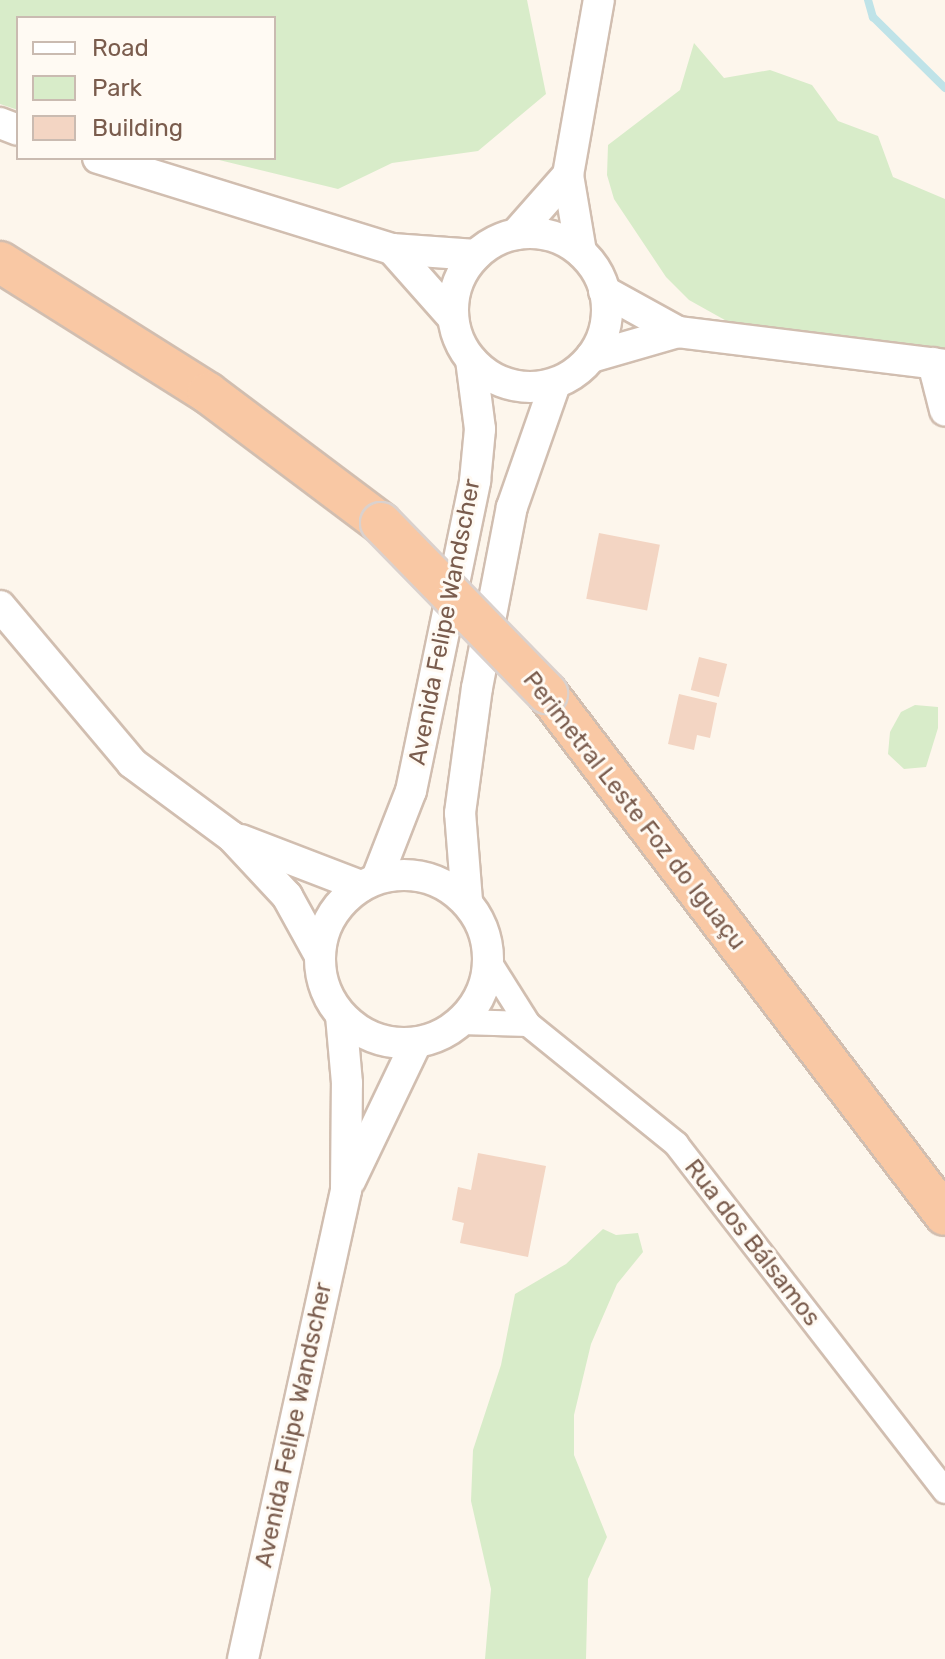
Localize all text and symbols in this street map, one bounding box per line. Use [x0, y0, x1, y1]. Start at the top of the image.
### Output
legend [16, 16, 276, 160]
text: Road [92, 34, 149, 62]
text: Park [92, 74, 142, 102]
text: Building [92, 114, 183, 142]
street label: Avenida Felipe Wandscher [403, 476, 487, 768]
street label: Perimetral Leste Foz do Iguaçu [516, 666, 752, 956]
street label: Rua dos Bálsamos [678, 1154, 826, 1332]
street label: Avenida Felipe Wandscher [250, 1280, 338, 1570]

